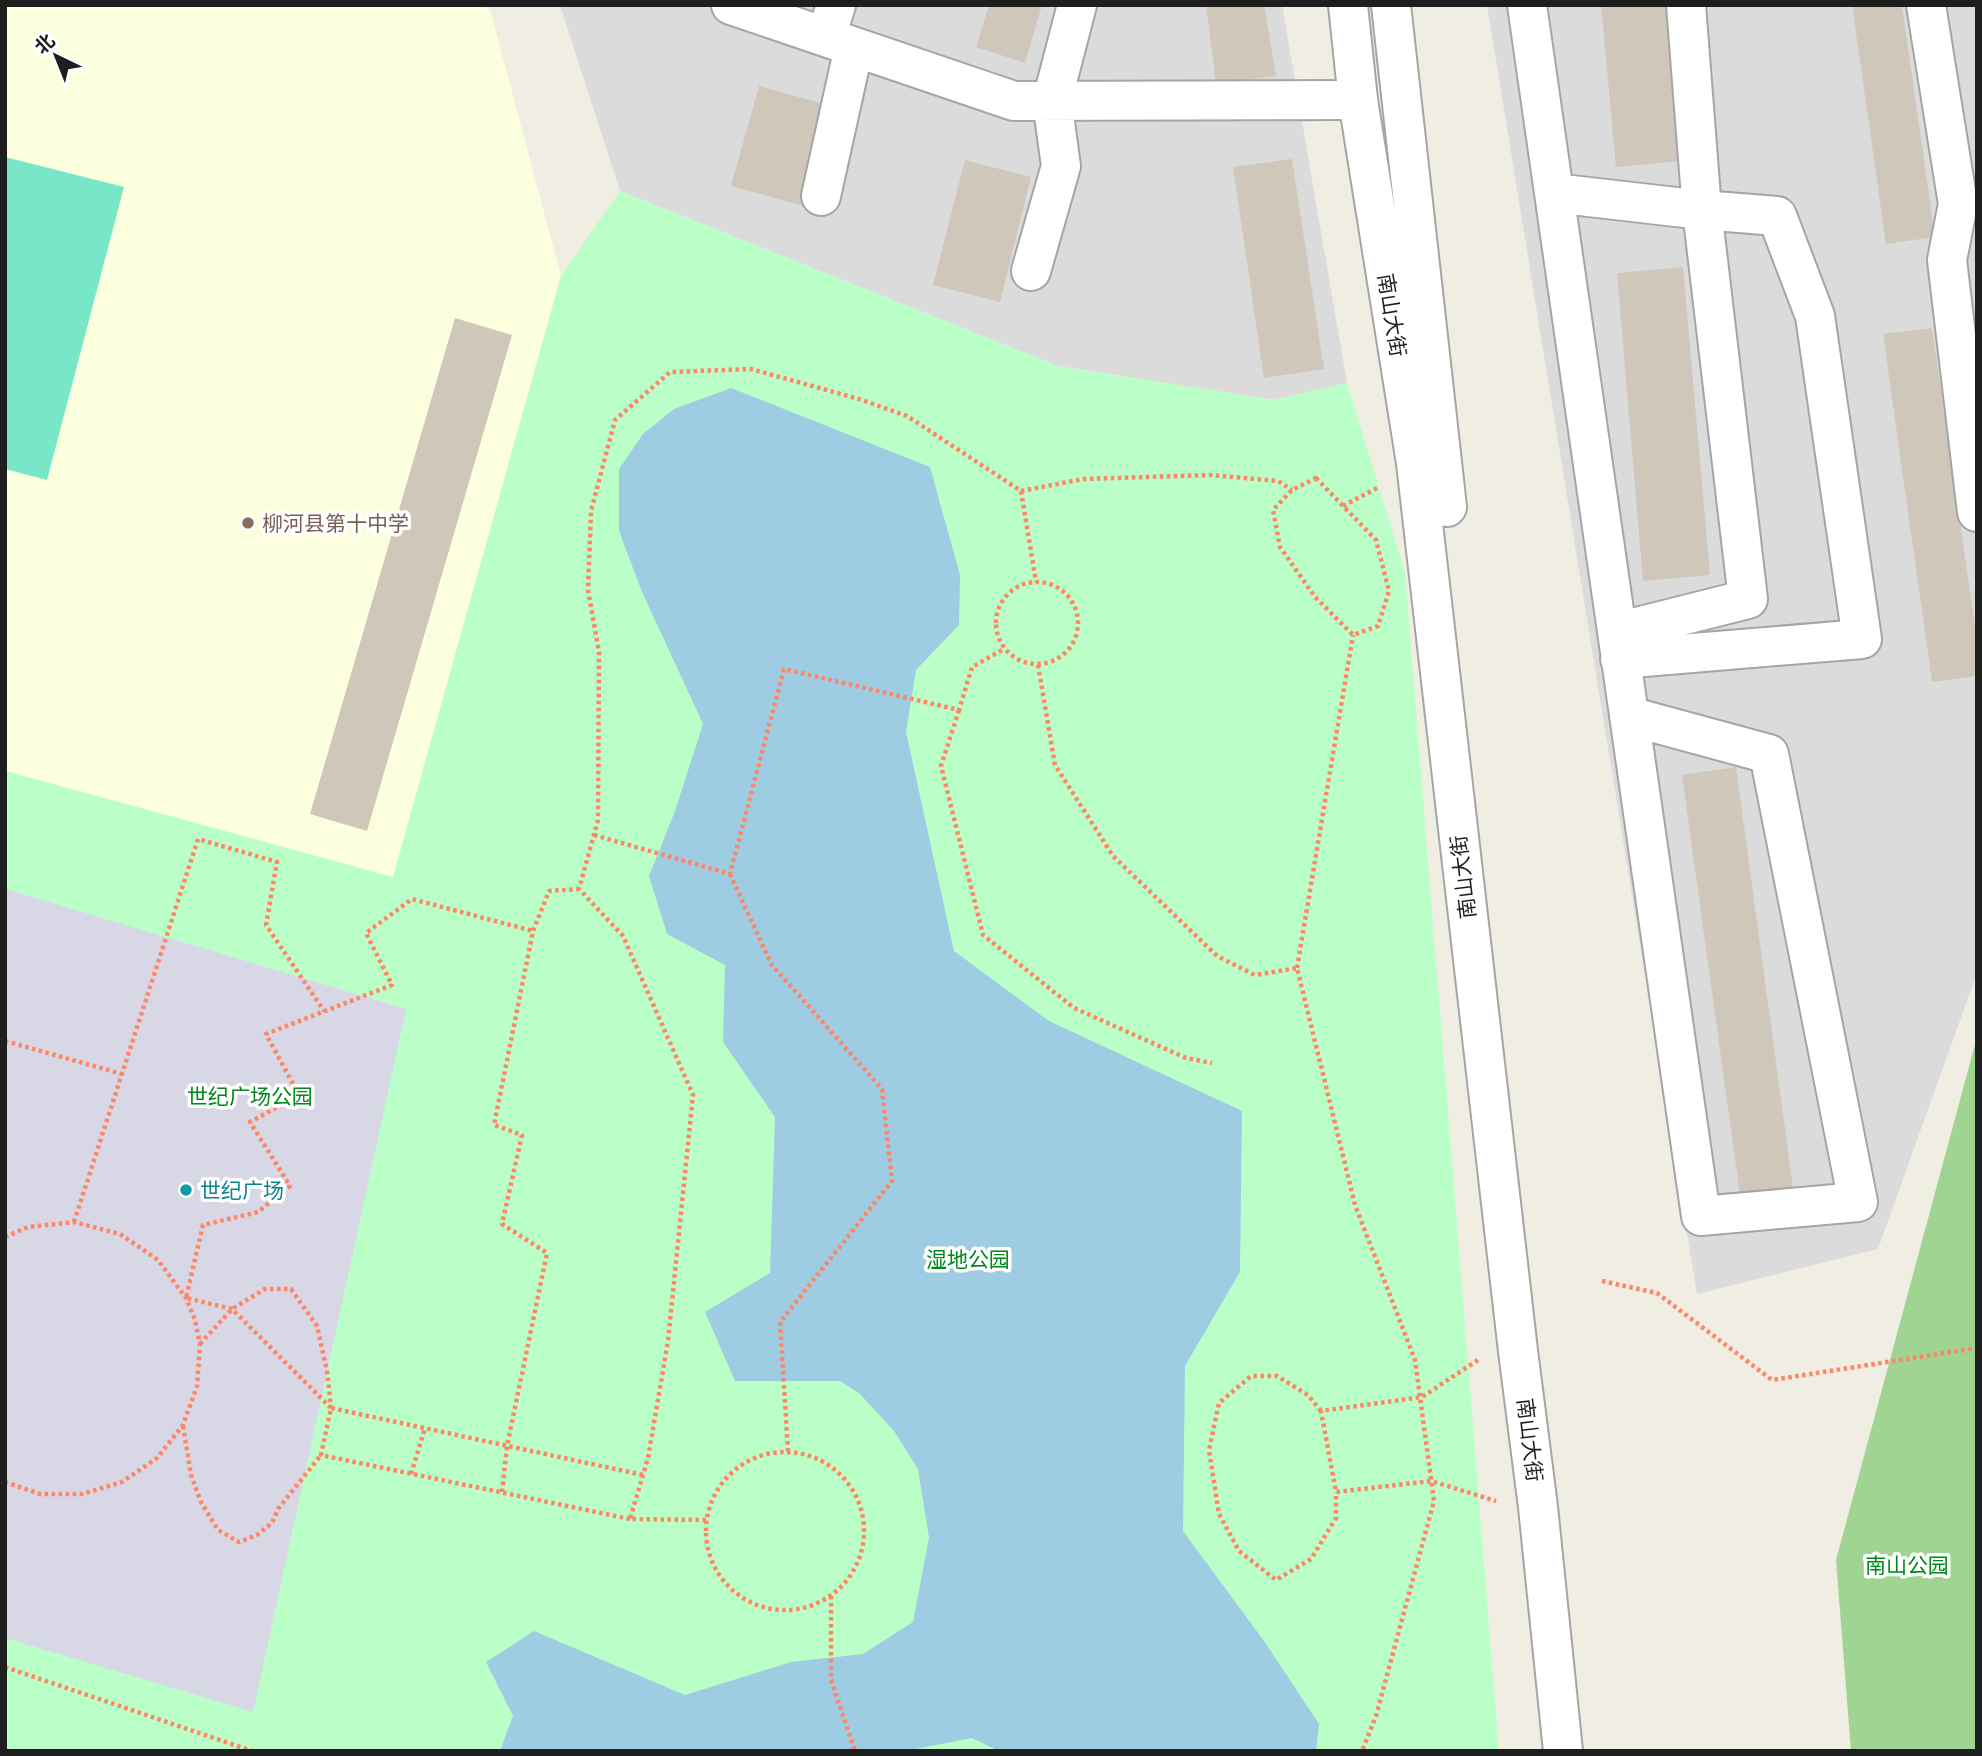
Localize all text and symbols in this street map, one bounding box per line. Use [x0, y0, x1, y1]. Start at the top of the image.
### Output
north arrow [21, 21, 91, 91]
text: 北 [30, 29, 60, 59]
street label: 南山大街 [1373, 272, 1411, 358]
place label: 柳河县第十中学 [262, 511, 409, 536]
marker: 柳河县第十中学 [240, 515, 256, 531]
street label: 南山大街 [1445, 834, 1481, 920]
park label: 世纪广场公园 [187, 1084, 313, 1109]
place label: 世纪广场 [200, 1178, 284, 1203]
marker: 世纪广场 [178, 1182, 194, 1198]
park label: 湿地公园 [926, 1247, 1010, 1272]
street label: 南山大街 [1512, 1397, 1548, 1483]
park label: 南山公园 [1865, 1553, 1949, 1578]

